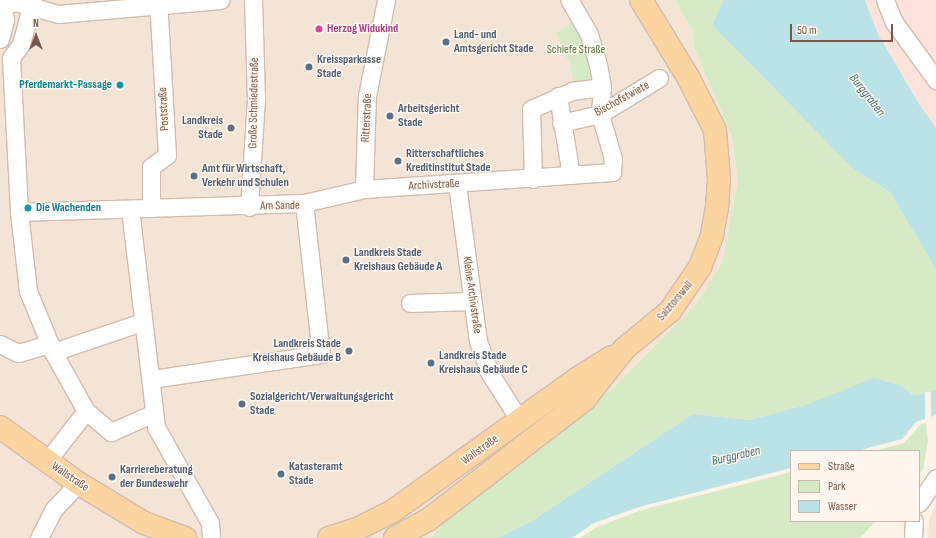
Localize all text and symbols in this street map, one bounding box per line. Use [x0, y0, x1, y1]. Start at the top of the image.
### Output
north arrow [16, 16, 56, 56]
scale bar [792, 16, 895, 42]
text: N [33, 17, 39, 30]
place label: Herzog Widukind [327, 22, 398, 36]
text: 50 m [797, 23, 817, 38]
marker: Herzog Widukind [314, 24, 324, 34]
place label: Land- und Amtsgericht Stade [454, 28, 534, 56]
marker: Land- und Amtsgericht Stade [441, 37, 451, 47]
park label: Schiefe Straße [547, 43, 605, 57]
place label: Kreissparkasse Stade [317, 53, 381, 81]
street label: Große Schmiedestraße [246, 57, 262, 149]
marker: Kreissparkasse Stade [304, 62, 314, 72]
water label: Burggraben [846, 71, 888, 119]
place label: Pferdemarkt-Passage [19, 78, 112, 92]
street label: Bischofstwiete [592, 78, 652, 120]
marker: Pferdemarkt-Passage [115, 80, 125, 90]
street label: Poststraße [156, 87, 172, 131]
street label: Ritterstraße [359, 93, 375, 143]
place label: Arbeitsgericht Stade [398, 102, 460, 130]
marker: Arbeitsgericht Stade [385, 111, 395, 121]
place label: Landkreis Stade [182, 114, 223, 142]
marker: Landkreis Stade [226, 123, 236, 133]
place label: Ritterschaftliches Kreditinstitut Stade [406, 147, 491, 175]
marker: Ritterschaftliches Kreditinstitut Stade [393, 156, 403, 166]
place label: Amt für Wirtschaft, Verkehr und Schulen [202, 162, 289, 190]
marker: Amt für Wirtschaft, Verkehr und Schulen [189, 171, 199, 181]
street label: Archivstraße [408, 176, 460, 194]
street label: Am Sande [260, 198, 300, 214]
place label: Die Wachenden [36, 201, 101, 215]
marker: Die Wachenden [23, 203, 33, 213]
place label: Landkreis Stade Kreishaus Gebäude A [354, 246, 442, 274]
marker: Landkreis Stade Kreishaus Gebäude A [341, 255, 351, 265]
street label: Kleine Archivstraße [459, 256, 485, 334]
street label: Salztorswall [654, 278, 696, 324]
place label: Landkreis Stade Kreishaus Gebäude B [253, 337, 341, 365]
marker: Landkreis Stade Kreishaus Gebäude B [344, 346, 354, 356]
place label: Landkreis Stade Kreishaus Gebäude C [439, 349, 528, 377]
marker: Landkreis Stade Kreishaus Gebäude C [426, 358, 436, 368]
place label: Sozialgericht/Verwaltungsgericht Stade [250, 390, 394, 418]
marker: Sozialgericht/Verwaltungsgericht Stade [237, 399, 247, 409]
street label: Wallstraße [459, 432, 501, 468]
water label: Burggraben [710, 443, 762, 469]
legend [790, 450, 920, 522]
street label: Wallstraße [48, 459, 92, 495]
text: Straße [828, 459, 855, 474]
place label: Katasteramt Stade [289, 460, 343, 488]
place label: Karriereberatung der Bundeswehr [120, 463, 193, 491]
marker: Katasteramt Stade [276, 469, 286, 479]
marker: Karriereberatung der Bundeswehr [107, 472, 117, 482]
text: Park [828, 479, 846, 494]
text: Wasser [828, 499, 857, 514]

